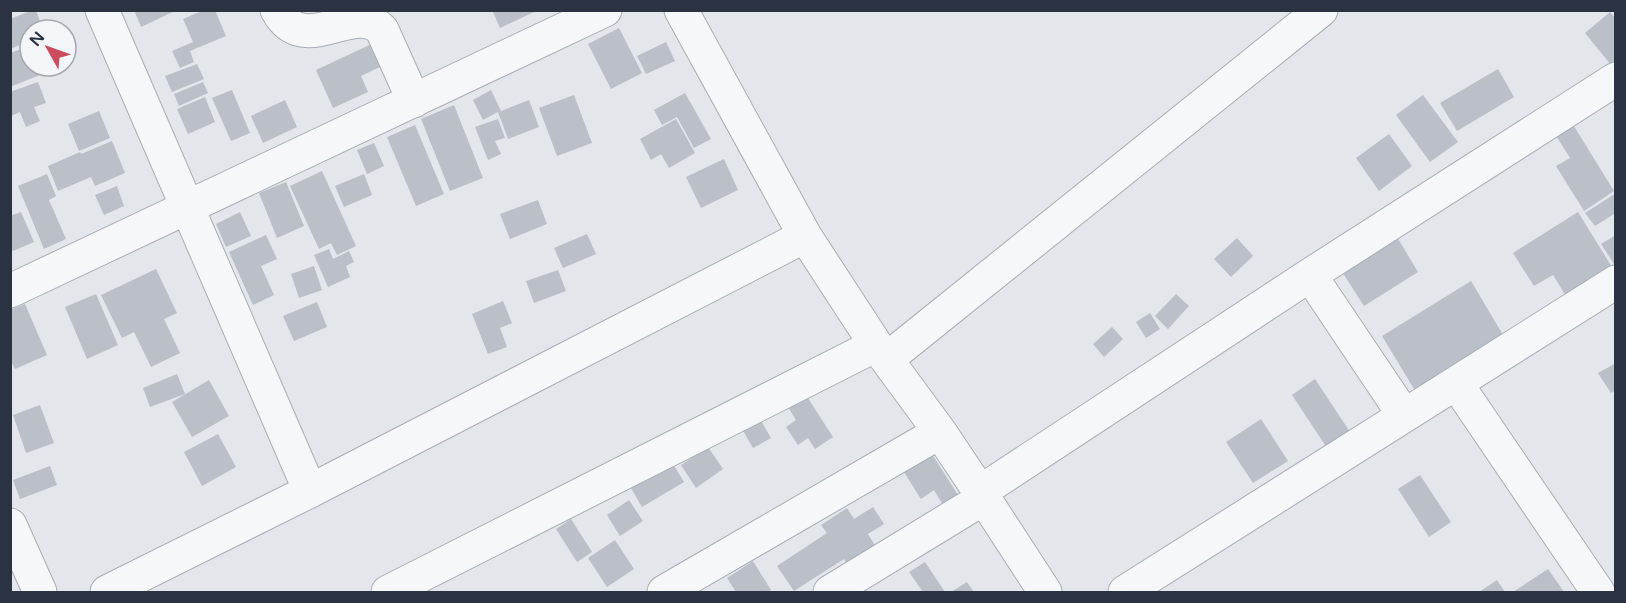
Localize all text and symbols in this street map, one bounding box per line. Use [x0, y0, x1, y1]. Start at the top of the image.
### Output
north arrow [18, 18, 78, 78]
text: N [25, 28, 49, 50]

